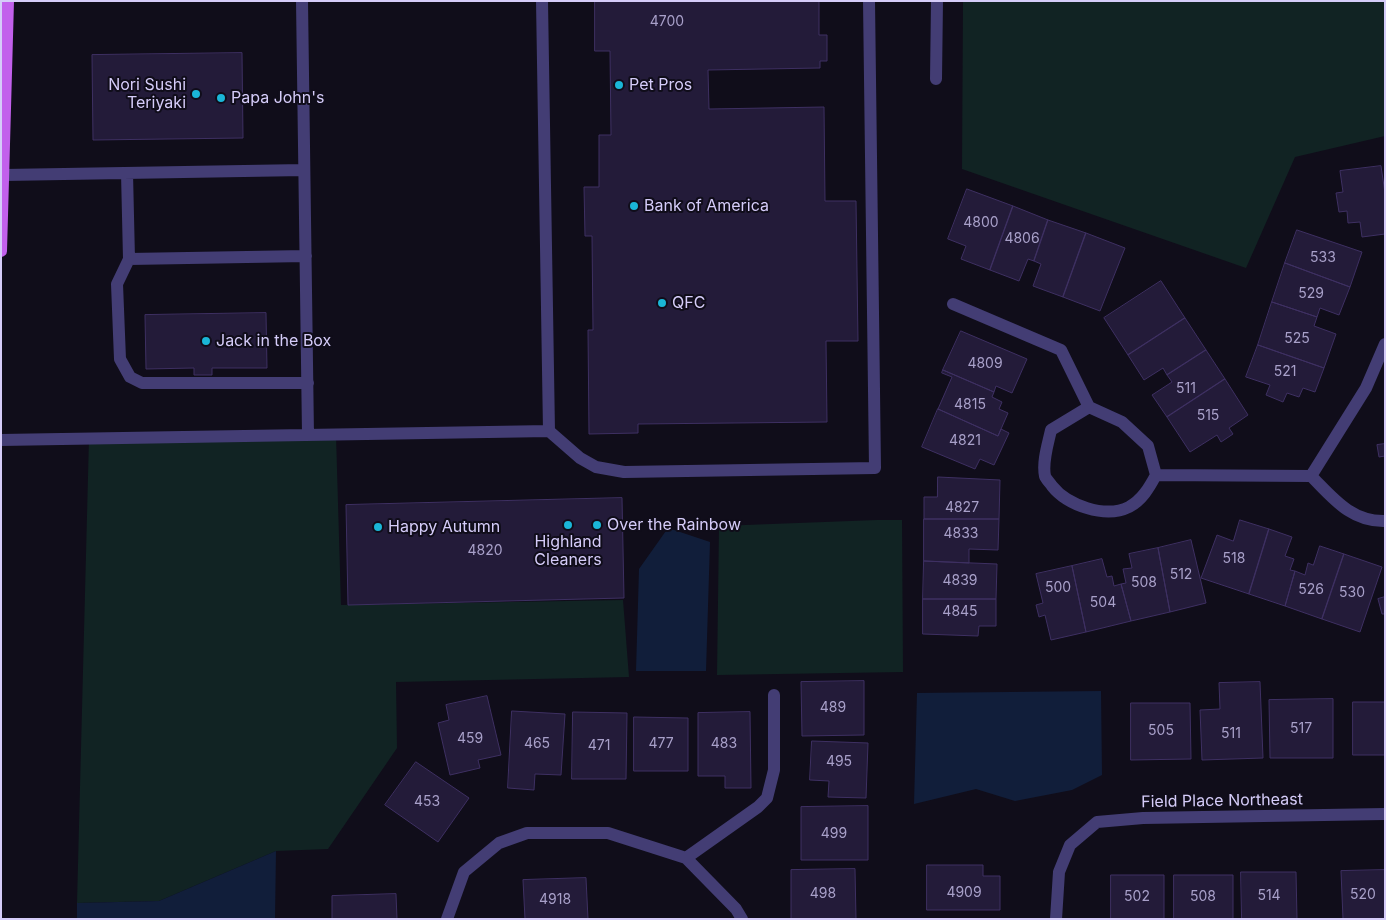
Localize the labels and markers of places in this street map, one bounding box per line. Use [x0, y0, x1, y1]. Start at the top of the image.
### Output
place label: Nori Sushi Teriyaki [108, 75, 186, 113]
place label: Pet Pros [629, 75, 692, 95]
marker: Pet Pros [613, 79, 625, 91]
marker: Nori Sushi Teriyaki [190, 88, 202, 100]
place label: Papa John's [231, 88, 325, 108]
marker: Papa John's [215, 92, 227, 104]
place label: Bank of America [644, 196, 769, 216]
marker: Bank of America [628, 200, 640, 212]
place label: QFC [672, 293, 705, 313]
marker: QFC [656, 297, 668, 309]
place label: Jack in the Box [216, 331, 331, 351]
marker: Jack in the Box [200, 335, 212, 347]
place label: Over the Rainbow [607, 515, 741, 535]
place label: Happy Autumn [388, 517, 500, 537]
marker: Highland Cleaners [562, 519, 574, 531]
marker: Over the Rainbow [591, 519, 603, 531]
marker: Happy Autumn [372, 521, 384, 533]
place label: Highland Cleaners [534, 532, 602, 570]

